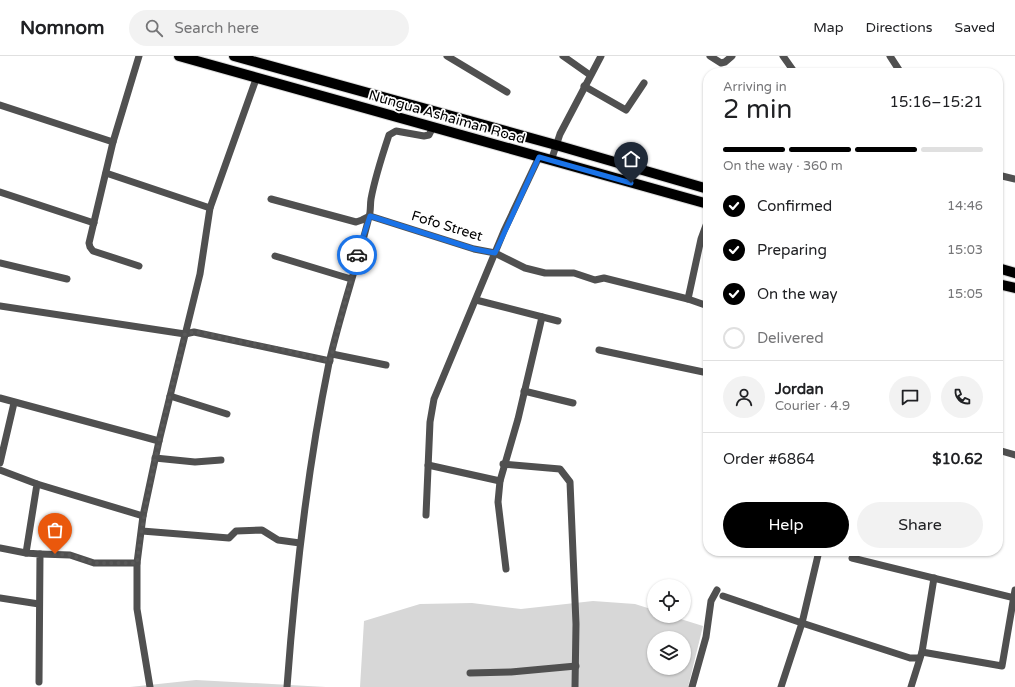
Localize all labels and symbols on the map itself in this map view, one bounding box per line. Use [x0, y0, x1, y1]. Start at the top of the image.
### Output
street label: Nungua Ashaiman Road [367, 86, 527, 148]
pin [614, 142, 648, 183]
street label: Fofo Street [409, 207, 485, 245]
courier [337, 235, 377, 275]
pin [38, 513, 72, 554]

